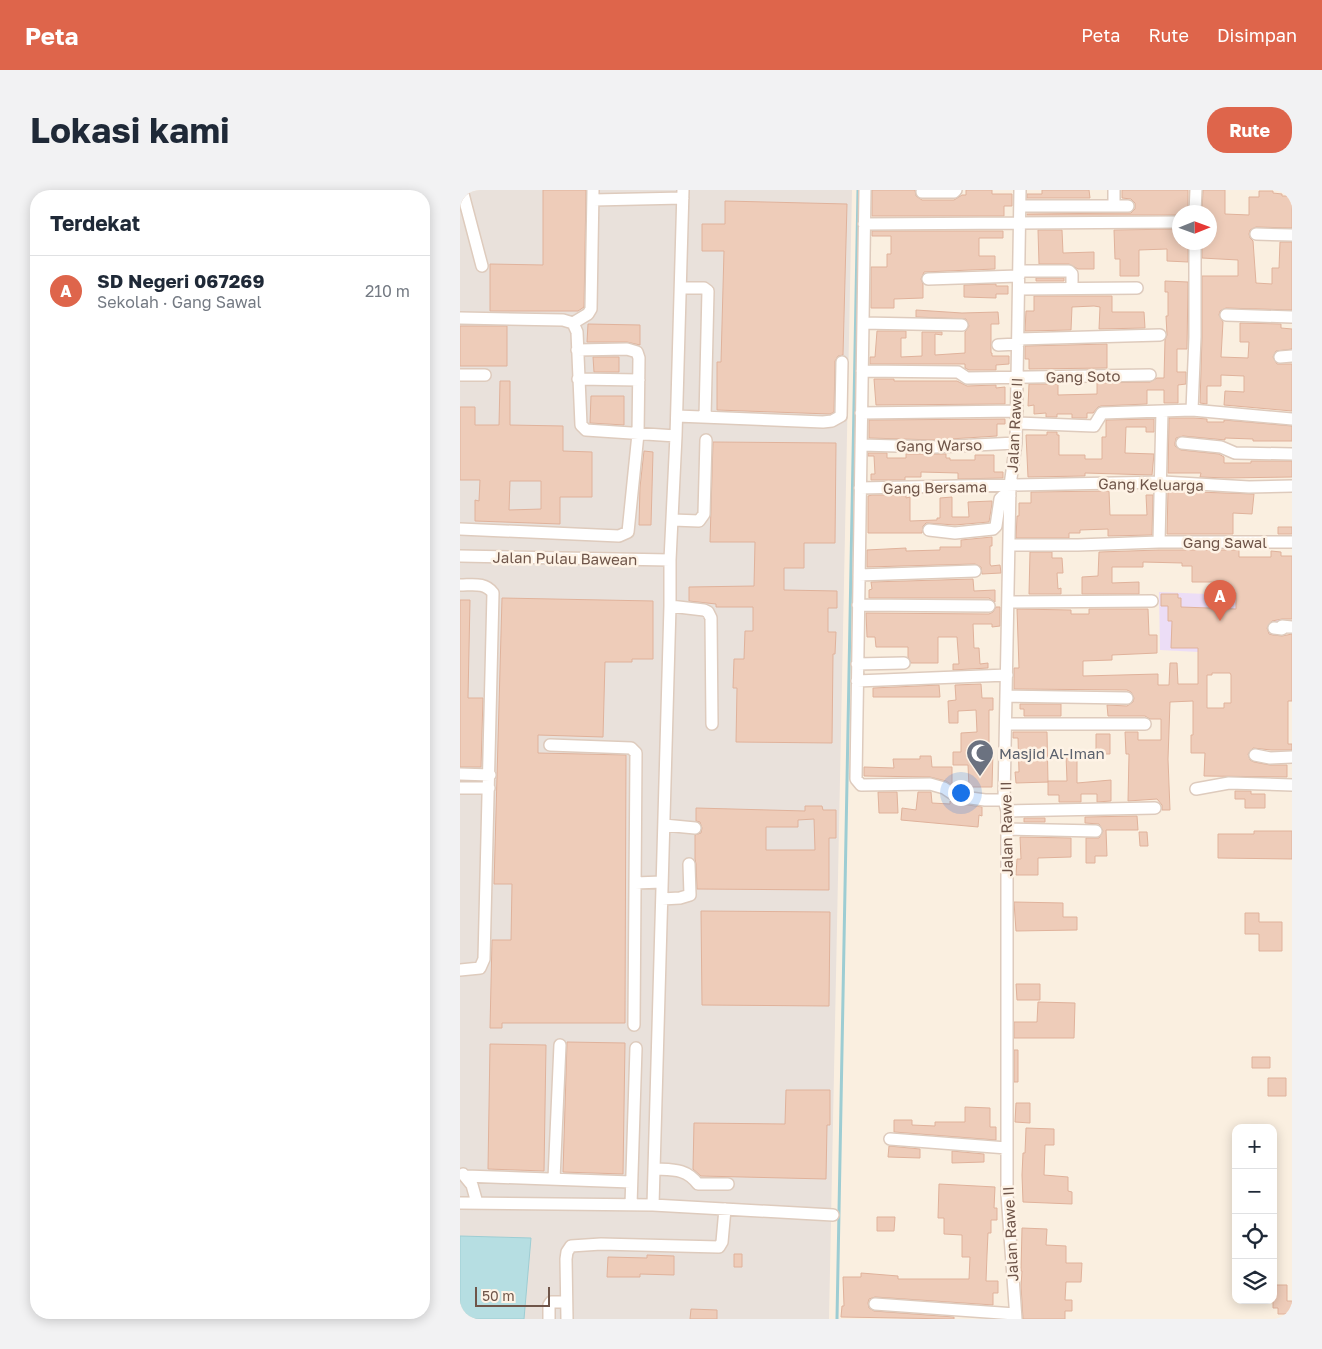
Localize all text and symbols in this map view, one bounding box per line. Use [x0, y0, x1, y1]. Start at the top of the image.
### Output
text: Peta [25, 21, 78, 50]
text: Peta [1081, 24, 1121, 46]
text: Rute [1149, 24, 1189, 46]
text: Disimpan [1217, 24, 1297, 46]
button: Rute [1207, 107, 1292, 153]
text: Lokasi kami [30, 109, 230, 151]
north arrow [1172, 205, 1217, 250]
text: Terdekat [50, 210, 140, 236]
text: SD Negeri 067269 [97, 269, 264, 292]
text: A [60, 281, 72, 301]
text: 210 m [365, 281, 410, 301]
text: Sekolah · Gang Sawal [97, 292, 262, 312]
street label: Gang Soto [1045, 366, 1121, 386]
street label: Jalan Rawe II [1003, 377, 1025, 473]
street label: Gang Warso [896, 435, 982, 455]
street label: Gang Keluarga [1098, 474, 1204, 494]
street label: Gang Bersama [883, 477, 987, 497]
street label: Gang Sawal [1183, 533, 1267, 551]
street label: Jalan Pulau Bawean [492, 548, 638, 568]
pin: A [1204, 580, 1236, 621]
mosque icon: Masjid Al-Iman [965, 738, 995, 777]
place label: Masjid Al-Iman [999, 744, 1105, 762]
your location [948, 780, 974, 806]
street label: Jalan Rawe II [996, 781, 1016, 877]
map controls [1232, 1124, 1277, 1304]
button: + [1232, 1124, 1277, 1169]
button: − [1232, 1169, 1277, 1214]
street label: Jalan Rawe II [999, 1186, 1021, 1282]
button: locate [1232, 1214, 1277, 1259]
button: layers [1232, 1259, 1277, 1304]
scale bar [475, 1284, 550, 1307]
text: 50 m [482, 1287, 515, 1304]

